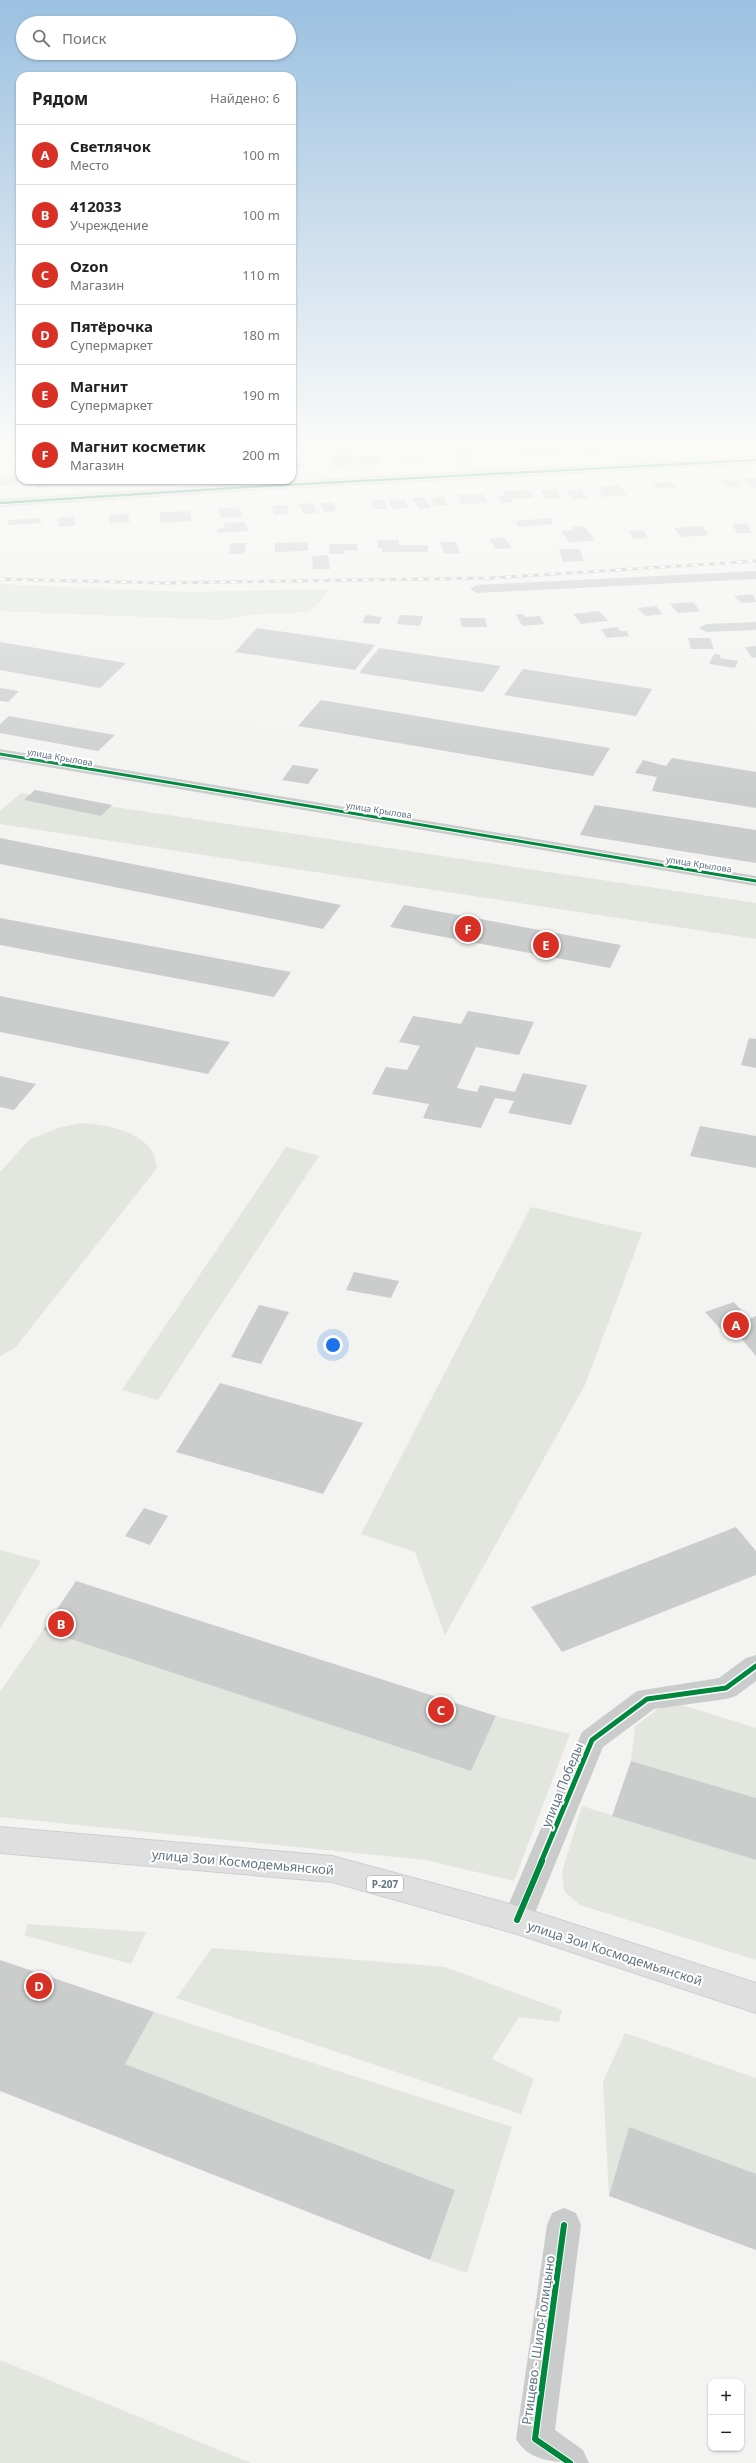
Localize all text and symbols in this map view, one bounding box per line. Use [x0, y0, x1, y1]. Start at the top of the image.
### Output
search box [16, 16, 296, 60]
icon: search [30, 27, 52, 49]
text: Поиск [62, 28, 107, 48]
text: Рядом [32, 87, 88, 110]
text: Найдено: 6 [210, 89, 280, 107]
text: Светлячок [70, 136, 151, 156]
text: A [41, 146, 50, 164]
text: 100 m [242, 146, 280, 164]
text: Место [70, 156, 109, 174]
text: 412033 [70, 196, 121, 216]
text: B [41, 206, 49, 224]
text: 100 m [242, 206, 280, 224]
text: Учреждение [70, 216, 148, 234]
text: Ozon [70, 256, 108, 276]
text: C [41, 266, 49, 284]
text: 110 m [242, 266, 280, 284]
text: Магазин [70, 276, 124, 294]
text: Пятёрочка [70, 316, 153, 336]
text: D [40, 326, 50, 344]
text: 180 m [242, 326, 280, 344]
text: Супермаркет [70, 336, 153, 354]
text: Магнит [70, 376, 128, 396]
text: E [41, 386, 49, 404]
text: 190 m [242, 386, 280, 404]
text: Супермаркет [70, 396, 153, 414]
text: Магнит косметик [70, 436, 206, 456]
text: F [41, 446, 49, 464]
text: 200 m [242, 446, 280, 464]
text: Магазин [70, 456, 124, 474]
street label: улица Крылова [26, 745, 94, 769]
street label: улица Крылова [345, 798, 413, 822]
street label: улица Крылова [665, 852, 733, 876]
pin: F [455, 914, 481, 944]
pin: E [533, 930, 559, 960]
pin: A [723, 1310, 749, 1340]
your location [323, 1335, 343, 1355]
pin: B [48, 1609, 74, 1639]
pin: C [428, 1695, 454, 1725]
street label: улица Победы [537, 1740, 587, 1830]
street label: улица Зои Космодемьянской [151, 1845, 335, 1879]
road number: Р-207 [367, 1876, 403, 1892]
street label: улица Зои Космодемьянской [525, 1916, 705, 1990]
pin: D [26, 1971, 52, 2001]
street label: Ртищево - Шило-Голицыно [517, 2254, 559, 2426]
map controls [708, 2379, 744, 2451]
button: + [708, 2379, 744, 2415]
button: − [708, 2415, 744, 2451]

